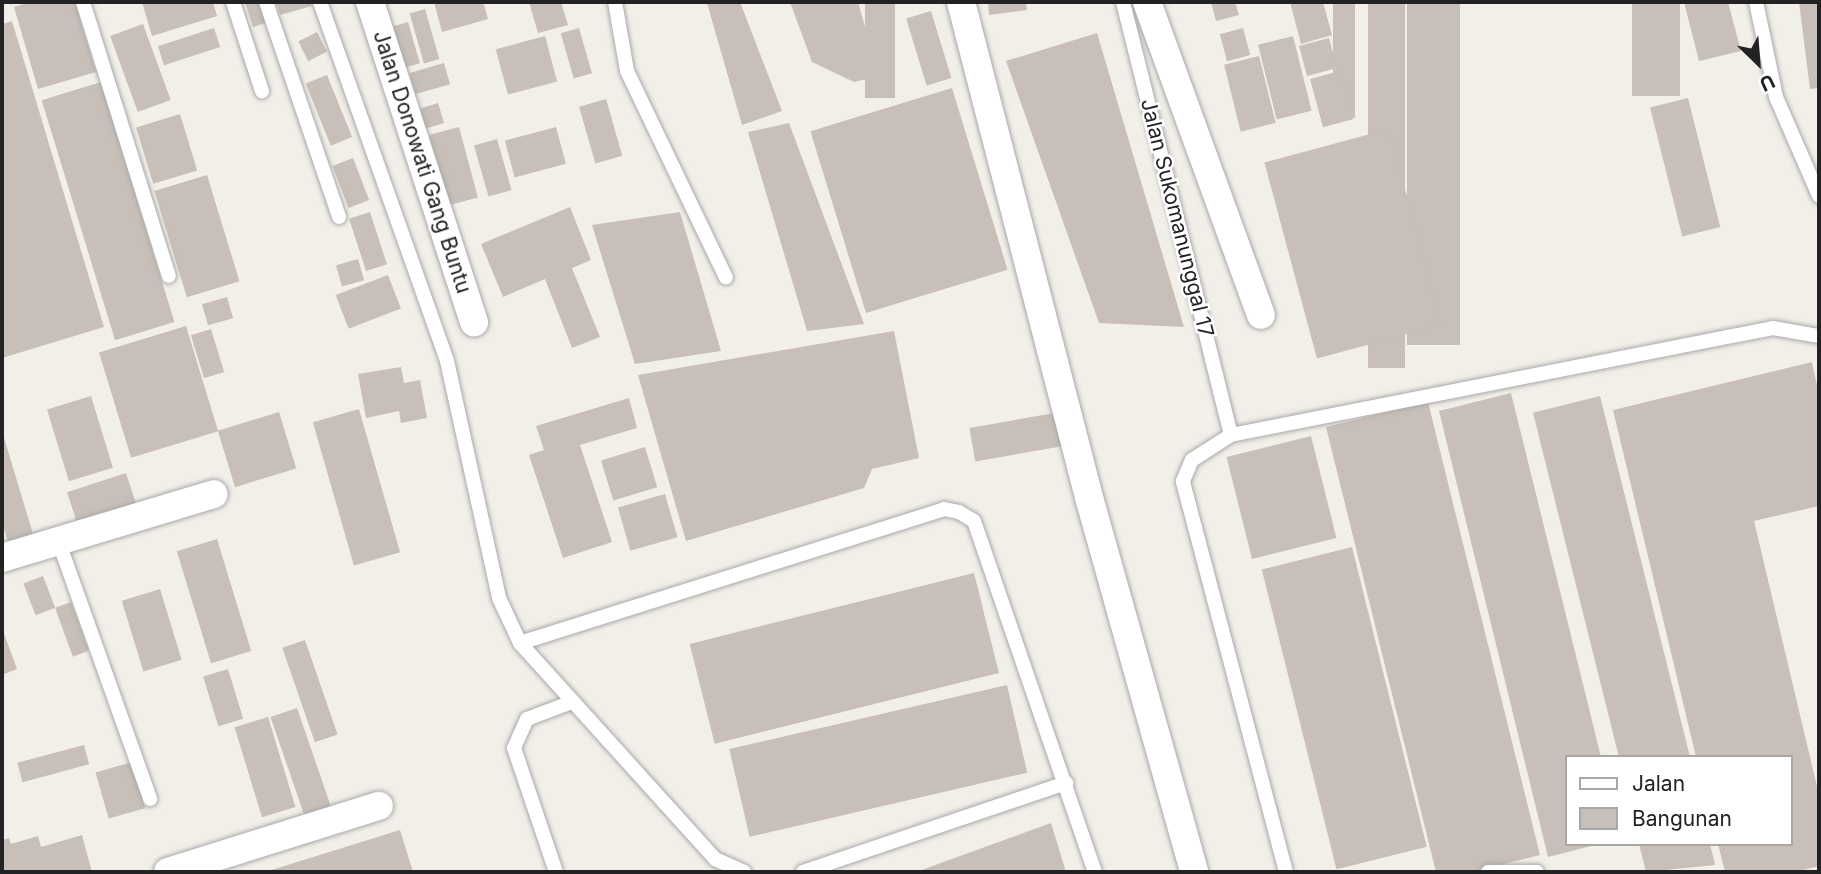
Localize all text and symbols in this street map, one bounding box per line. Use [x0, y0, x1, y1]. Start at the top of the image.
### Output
street label: Jalan Donowati Gang Buntu [368, 27, 476, 297]
north arrow [1723, 28, 1793, 98]
text: U [1756, 69, 1778, 96]
street label: Jalan Sukomanunggal 17 [1135, 96, 1219, 340]
legend [1566, 755, 1793, 846]
text: Jalan [1632, 771, 1685, 796]
text: Bangunan [1632, 806, 1732, 831]

